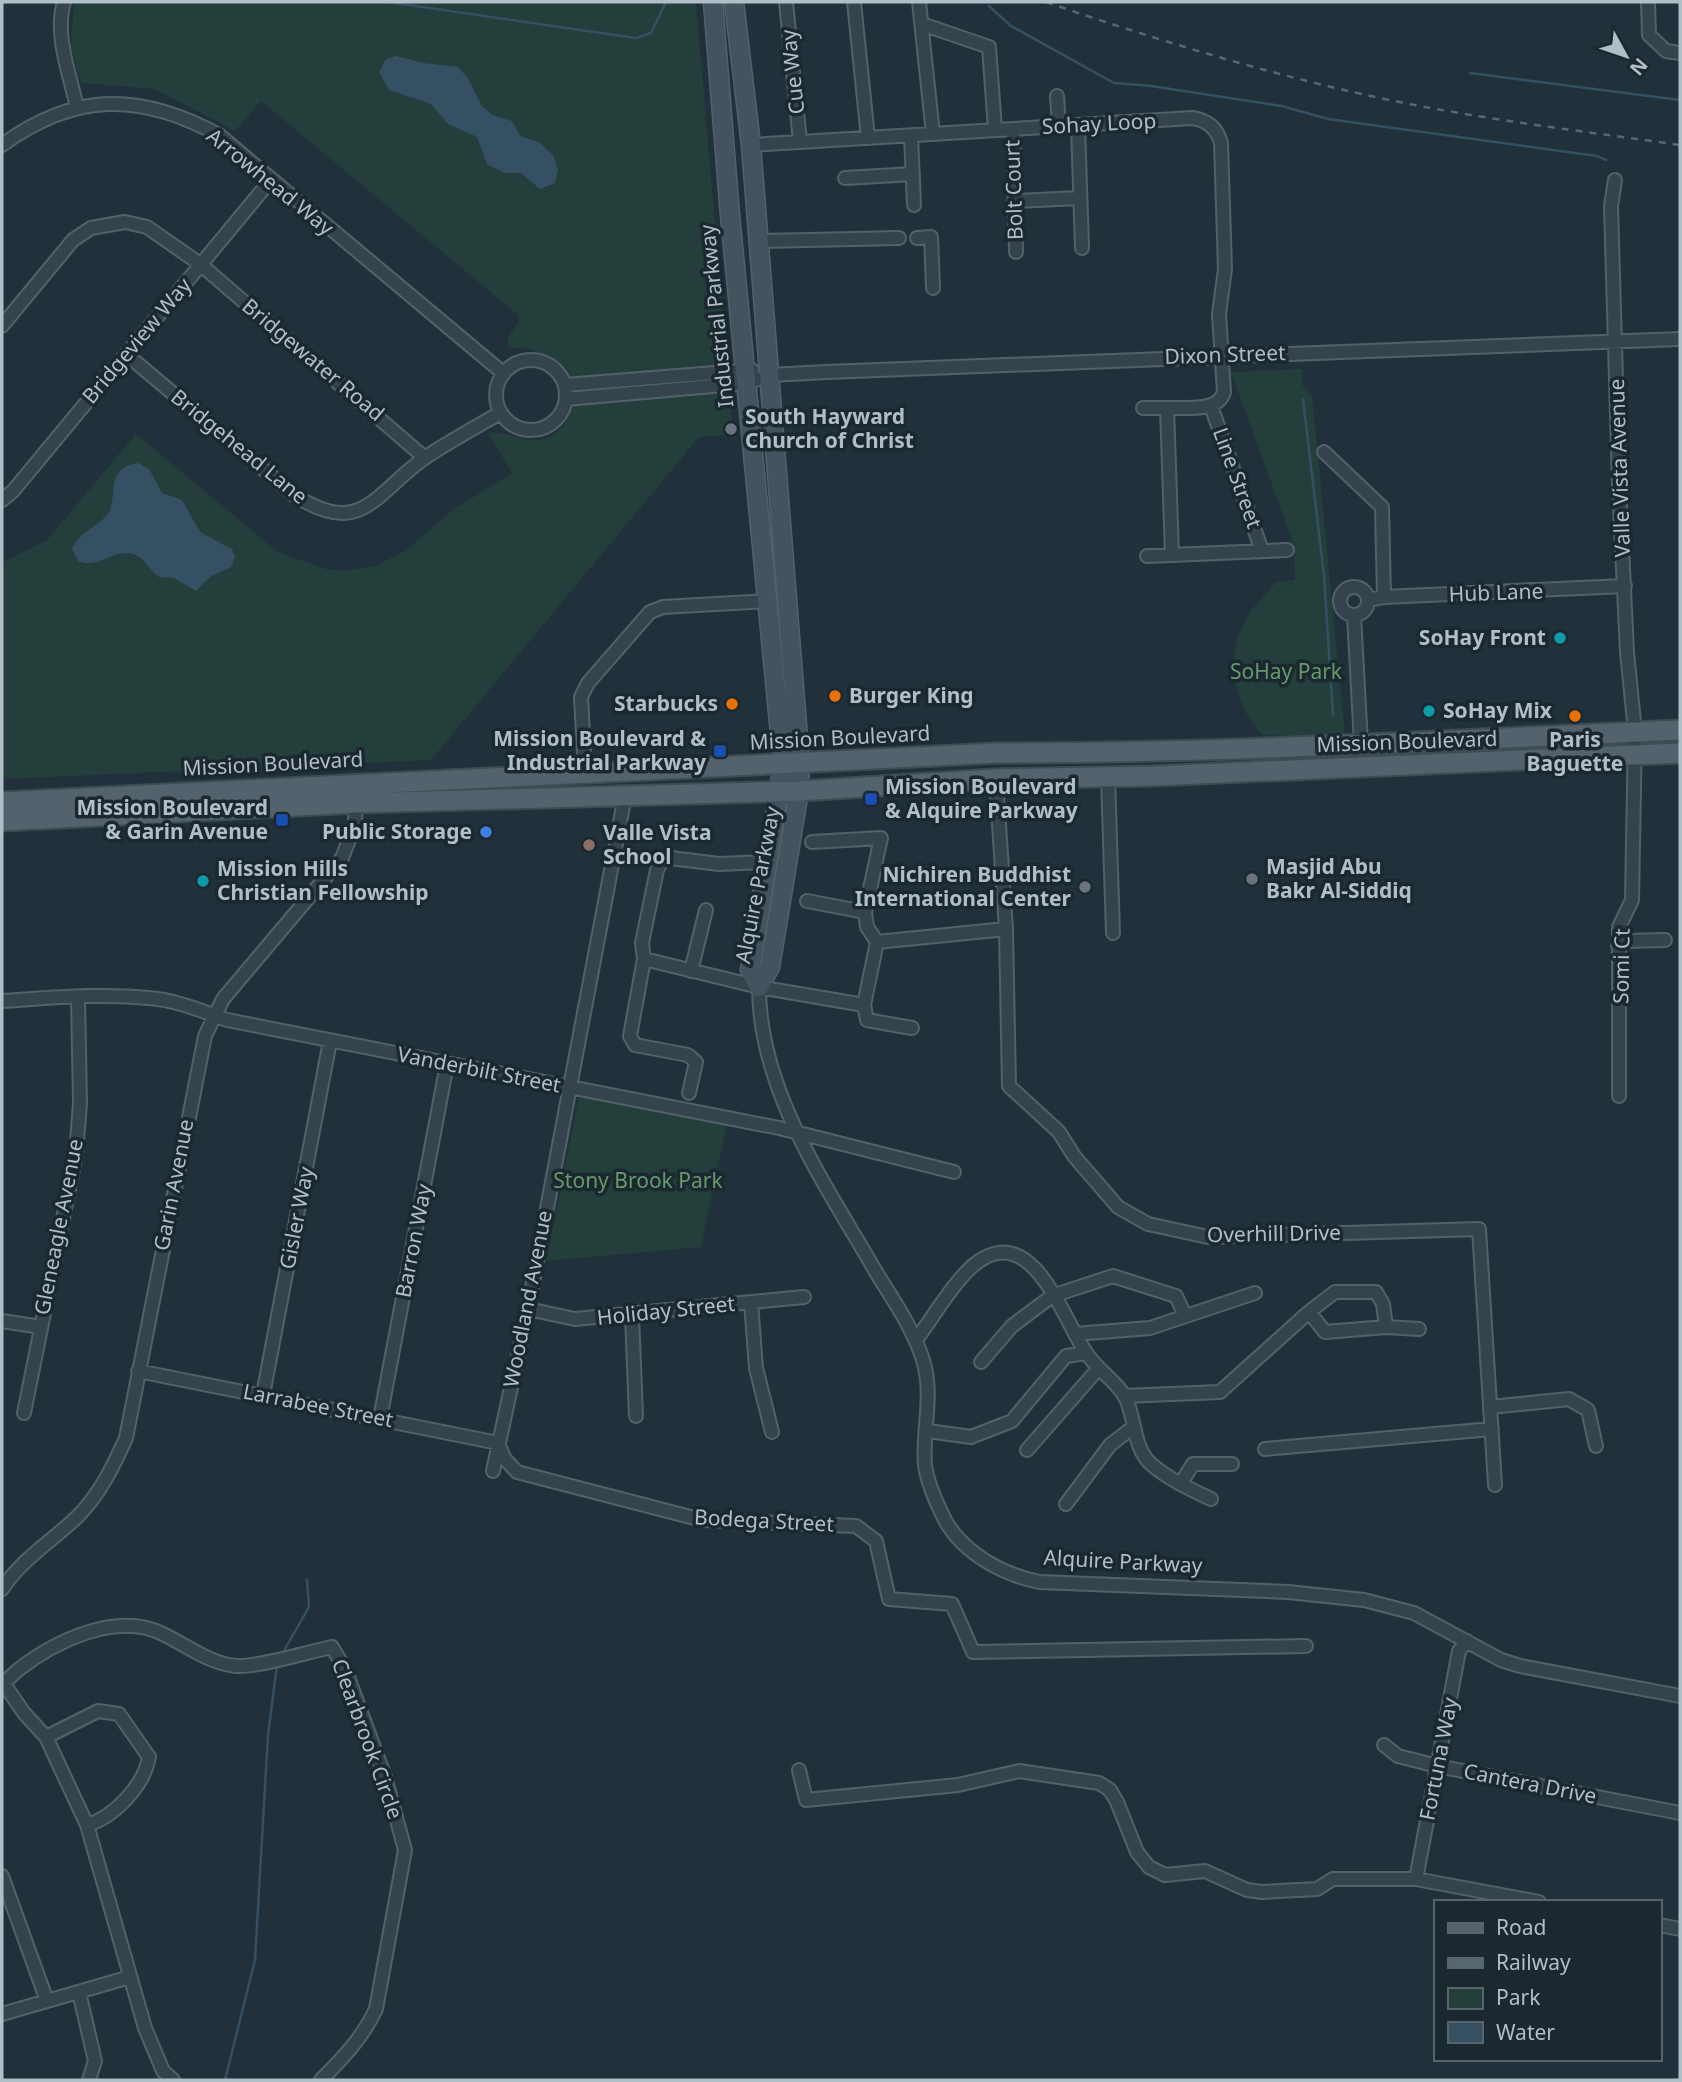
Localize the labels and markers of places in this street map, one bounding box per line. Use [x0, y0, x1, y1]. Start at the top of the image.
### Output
place label: South Hayward Church of Christ [745, 402, 914, 454]
marker: South Hayward Church of Christ [723, 421, 739, 437]
place label: SoHay Front [1419, 623, 1546, 651]
marker: SoHay Front [1552, 630, 1568, 646]
place label: Burger King [849, 681, 974, 709]
marker: Burger King [827, 688, 843, 704]
place label: Starbucks [614, 689, 718, 717]
marker: Starbucks [724, 696, 740, 712]
place label: SoHay Mix [1443, 696, 1553, 724]
marker: SoHay Mix [1421, 703, 1437, 719]
marker: Paris Baguette [1567, 708, 1583, 724]
place label: Mission Boulevard & Industrial Parkway [493, 724, 706, 776]
place label: Paris Baguette [1527, 725, 1623, 777]
marker: Mission Boulevard & Industrial Parkway [712, 743, 728, 759]
place label: Mission Boulevard & Alquire Parkway [885, 772, 1078, 824]
marker: Mission Boulevard & Alquire Parkway [863, 791, 879, 807]
place label: Mission Boulevard & Garin Avenue [76, 793, 268, 845]
marker: Mission Boulevard & Garin Avenue [274, 812, 290, 828]
place label: Public Storage [322, 817, 472, 845]
place label: Valle Vista School [603, 818, 712, 870]
marker: Public Storage [478, 824, 494, 840]
marker: Valle Vista School [581, 837, 597, 853]
place label: Masjid Abu Bakr Al-Siddiq [1266, 852, 1412, 904]
place label: Mission Hills Christian Fellowship [217, 854, 428, 906]
place label: Nichiren Buddhist International Center [855, 860, 1072, 912]
marker: Masjid Abu Bakr Al-Siddiq [1244, 871, 1260, 887]
marker: Mission Hills Christian Fellowship [195, 873, 211, 889]
marker: Nichiren Buddhist International Center [1077, 879, 1093, 895]

